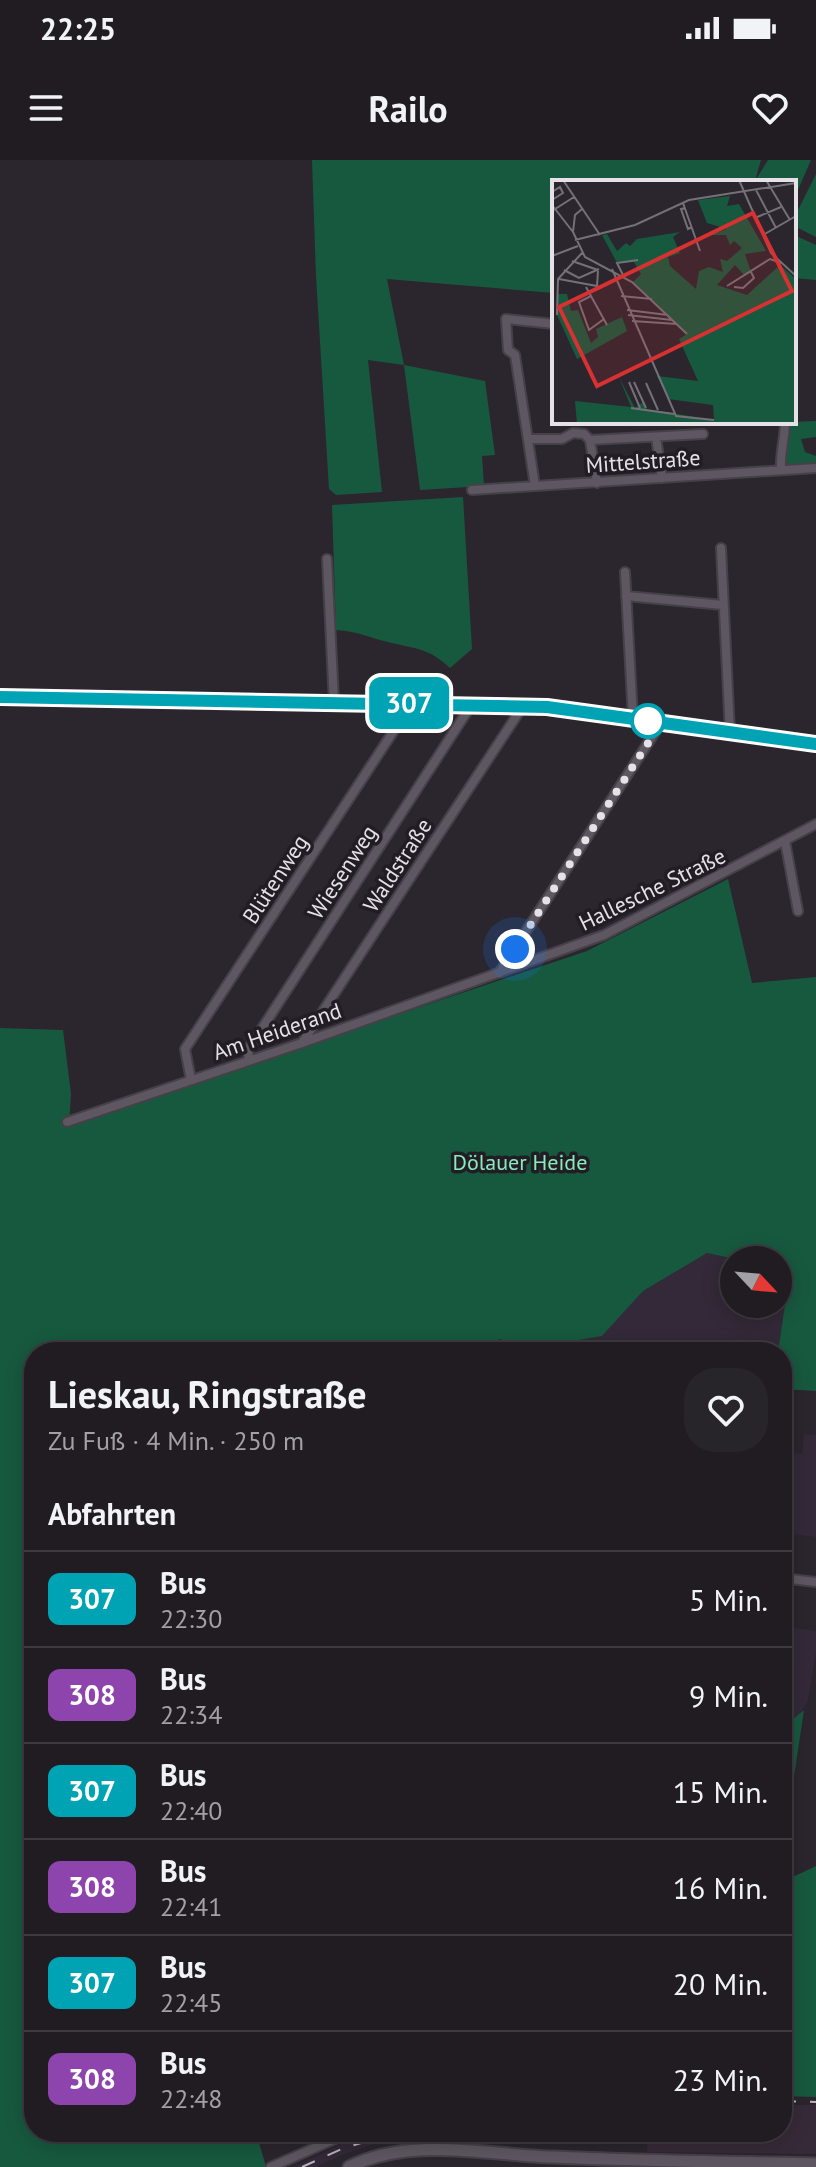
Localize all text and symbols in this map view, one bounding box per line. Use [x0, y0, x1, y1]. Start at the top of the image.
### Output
text: 22:25 [40, 9, 116, 48]
text: Railo [368, 85, 448, 132]
icon: menu [24, 86, 68, 130]
icon: heart [748, 86, 792, 130]
inset map [552, 180, 796, 424]
street label: Mittelstraße [585, 443, 701, 479]
line badge: 307 [363, 677, 455, 729]
text: 307 [385, 684, 433, 721]
unlabelled marker [631, 704, 665, 738]
street label: Waldstraße [356, 813, 438, 917]
street label: Wiesenweg [301, 820, 383, 924]
street label: Blütenweg [236, 829, 314, 929]
street label: Hallesche Straße [574, 841, 730, 937]
your location [495, 929, 535, 969]
street label: Am Heiderand [209, 996, 345, 1066]
park label: Dölauer Heide [453, 1148, 587, 1176]
north arrow [720, 1246, 792, 1318]
map controls [720, 1246, 792, 1318]
button: heart [684, 1368, 768, 1452]
text: Lieskau, Ringstraße [48, 1369, 367, 1418]
text: Zu Fuß · 4 Min. · 250 m [48, 1424, 304, 1457]
text: Abfahrten [48, 1494, 176, 1533]
text: Bus [160, 1563, 207, 1602]
text: 307 [68, 1580, 116, 1617]
text: 5 Min. [689, 1580, 768, 1619]
text: 22:30 [160, 1602, 222, 1635]
text: Bus [160, 1659, 207, 1698]
text: 308 [68, 1676, 116, 1713]
text: 9 Min. [689, 1676, 768, 1715]
text: 22:34 [160, 1698, 222, 1731]
text: Bus [160, 1755, 207, 1794]
text: 307 [68, 1772, 116, 1809]
text: 15 Min. [673, 1772, 768, 1811]
text: 22:40 [160, 1794, 222, 1827]
text: Bus [160, 1851, 207, 1890]
text: 308 [68, 1868, 116, 1905]
text: 16 Min. [673, 1868, 768, 1907]
text: 22:41 [160, 1890, 222, 1923]
text: Bus [160, 1947, 207, 1986]
text: 307 [68, 1964, 116, 2001]
text: 20 Min. [673, 1964, 768, 2003]
text: 22:45 [160, 1986, 222, 2019]
text: Bus [160, 2043, 207, 2082]
text: 308 [68, 2060, 116, 2097]
text: 23 Min. [673, 2060, 768, 2099]
text: 22:48 [160, 2082, 222, 2115]

